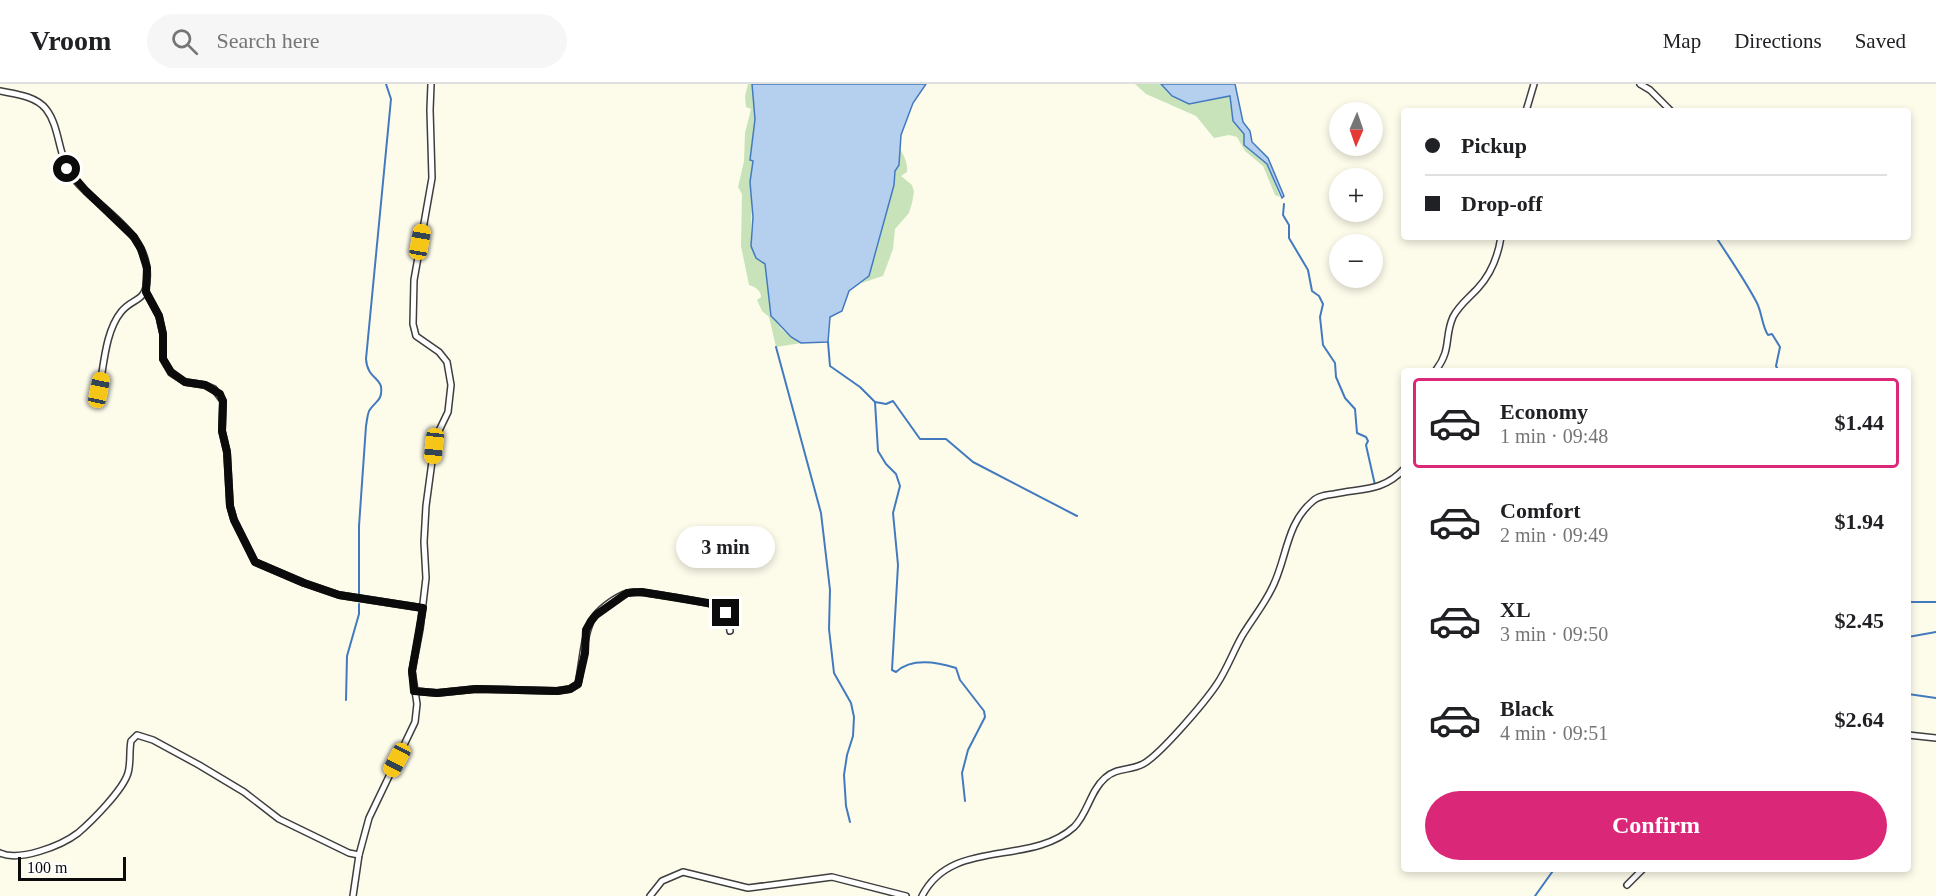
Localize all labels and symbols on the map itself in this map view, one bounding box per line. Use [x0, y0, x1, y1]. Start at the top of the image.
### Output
north arrow [1329, 102, 1383, 156]
route start [53, 155, 80, 182]
car [408, 223, 432, 261]
car [86, 371, 112, 409]
car [423, 427, 445, 465]
callout: 3 min [676, 526, 776, 568]
route end [712, 599, 739, 626]
car [381, 740, 413, 780]
scale bar [18, 854, 126, 882]

